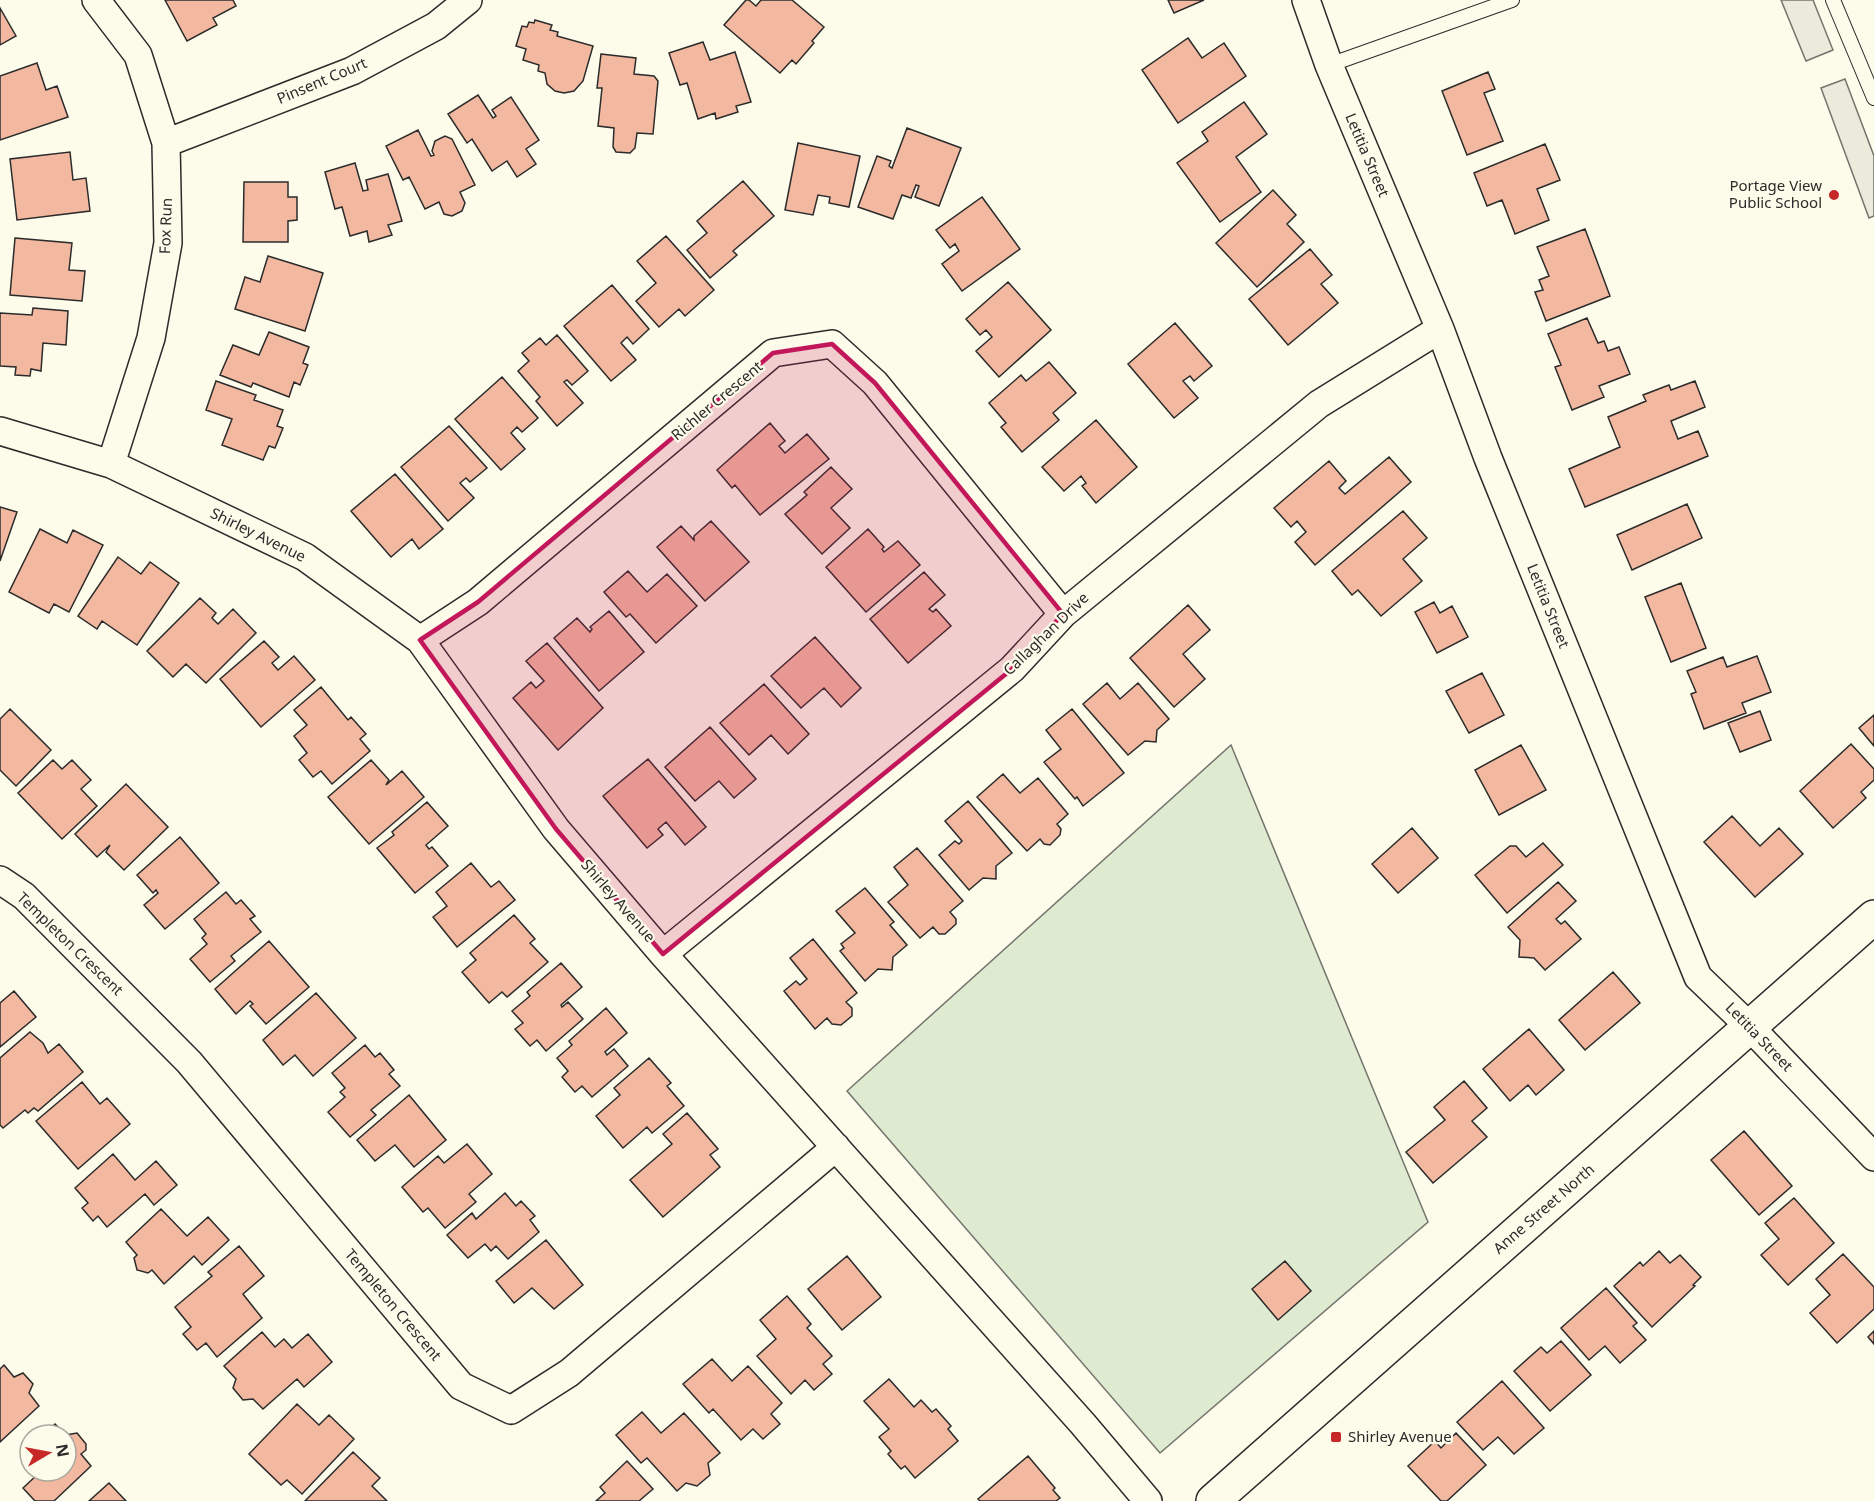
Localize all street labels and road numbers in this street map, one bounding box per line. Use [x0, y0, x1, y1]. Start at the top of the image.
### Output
street label: Pinsent Court [274, 52, 370, 108]
street label: Letitia Street [1341, 110, 1395, 200]
street label: Fox Run [154, 198, 176, 254]
street label: Richler Crescent [666, 356, 767, 444]
street label: Shirley Avenue [207, 502, 309, 566]
street label: Letitia Street [1523, 561, 1575, 651]
street label: Callaghan Drive [998, 587, 1092, 679]
street label: Shirley Avenue [577, 855, 660, 946]
street label: Templeton Crescent [13, 887, 129, 1000]
street label: Letitia Street [1722, 997, 1798, 1076]
street label: Anne Street North [1489, 1159, 1598, 1258]
street label: Templeton Crescent [341, 1244, 447, 1365]

